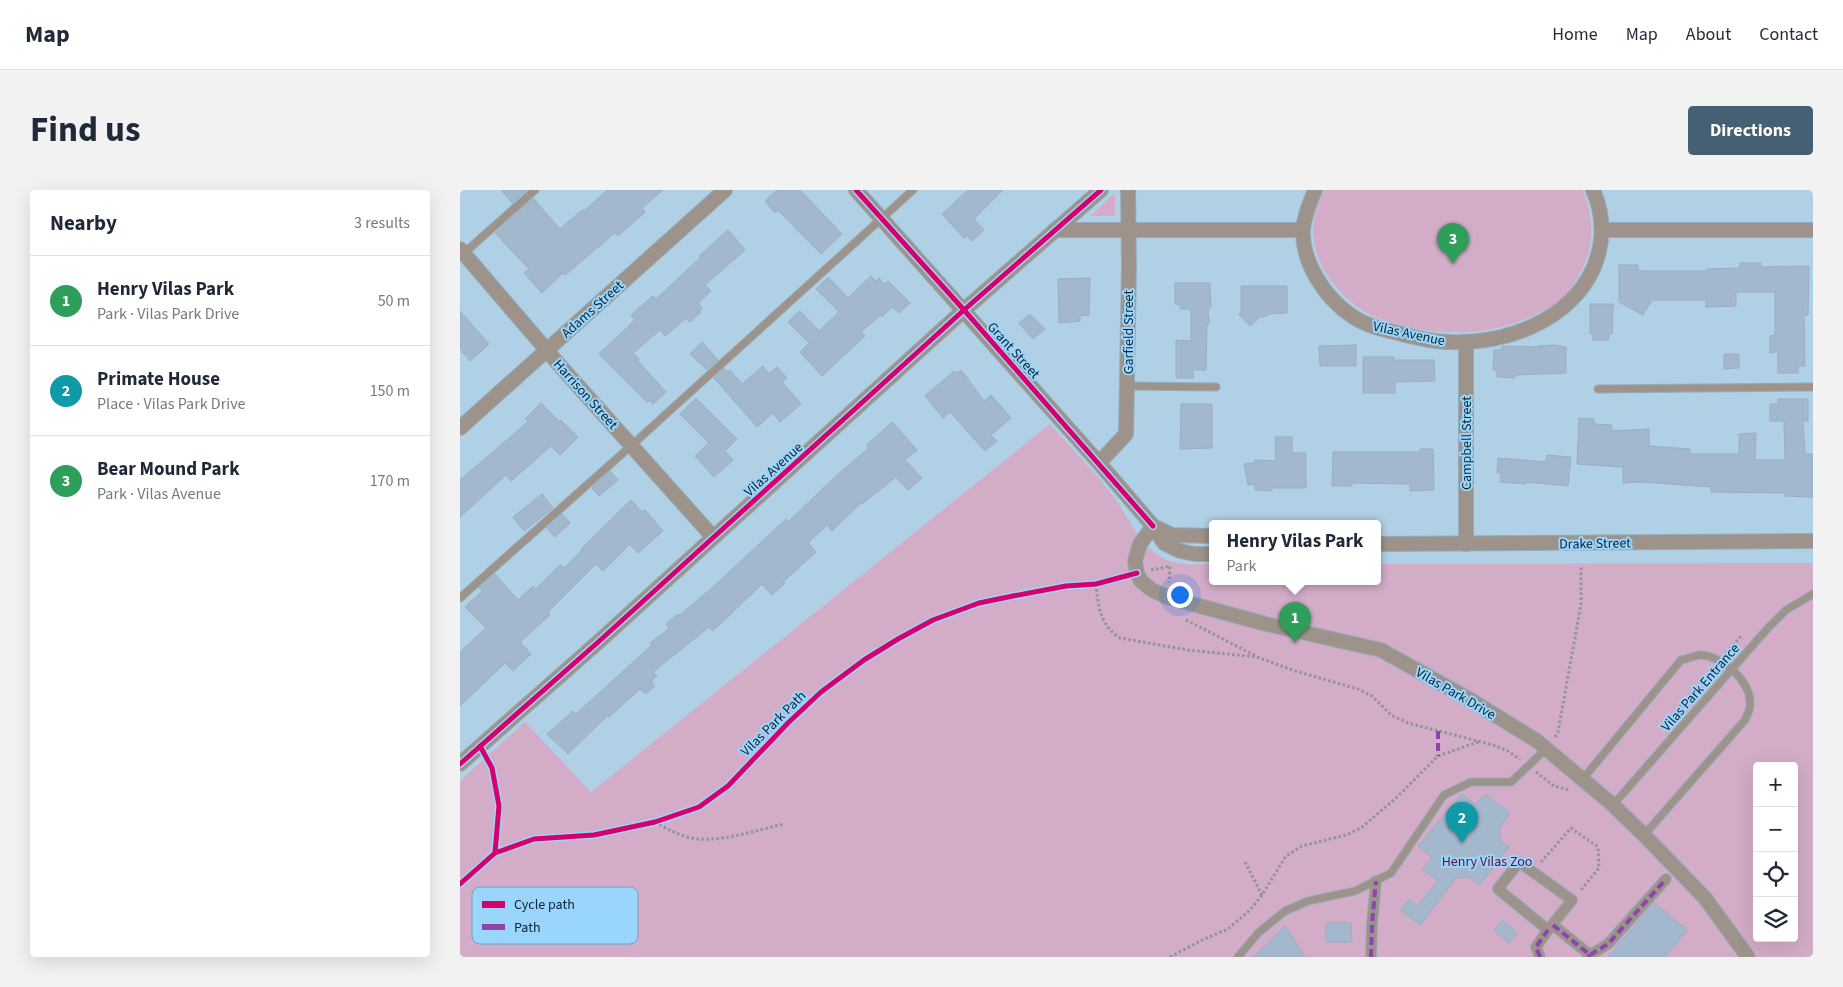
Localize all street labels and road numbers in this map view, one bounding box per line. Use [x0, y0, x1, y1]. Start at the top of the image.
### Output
street label: Adams Street [557, 276, 628, 343]
street label: Garfield Street [1119, 290, 1139, 374]
street label: Vilas Avenue [1371, 317, 1447, 351]
street label: Grant Street [982, 318, 1044, 384]
street label: Harrison Street [548, 355, 622, 434]
street label: Campbell Street [1457, 396, 1477, 490]
street label: Vilas Avenue [740, 438, 808, 502]
street label: Drake Street [1559, 533, 1631, 555]
street label: Vilas Park Entrance [1657, 639, 1745, 736]
street label: Vilas Park Drive [1412, 663, 1499, 725]
street label: Vilas Park Path [736, 686, 811, 761]

